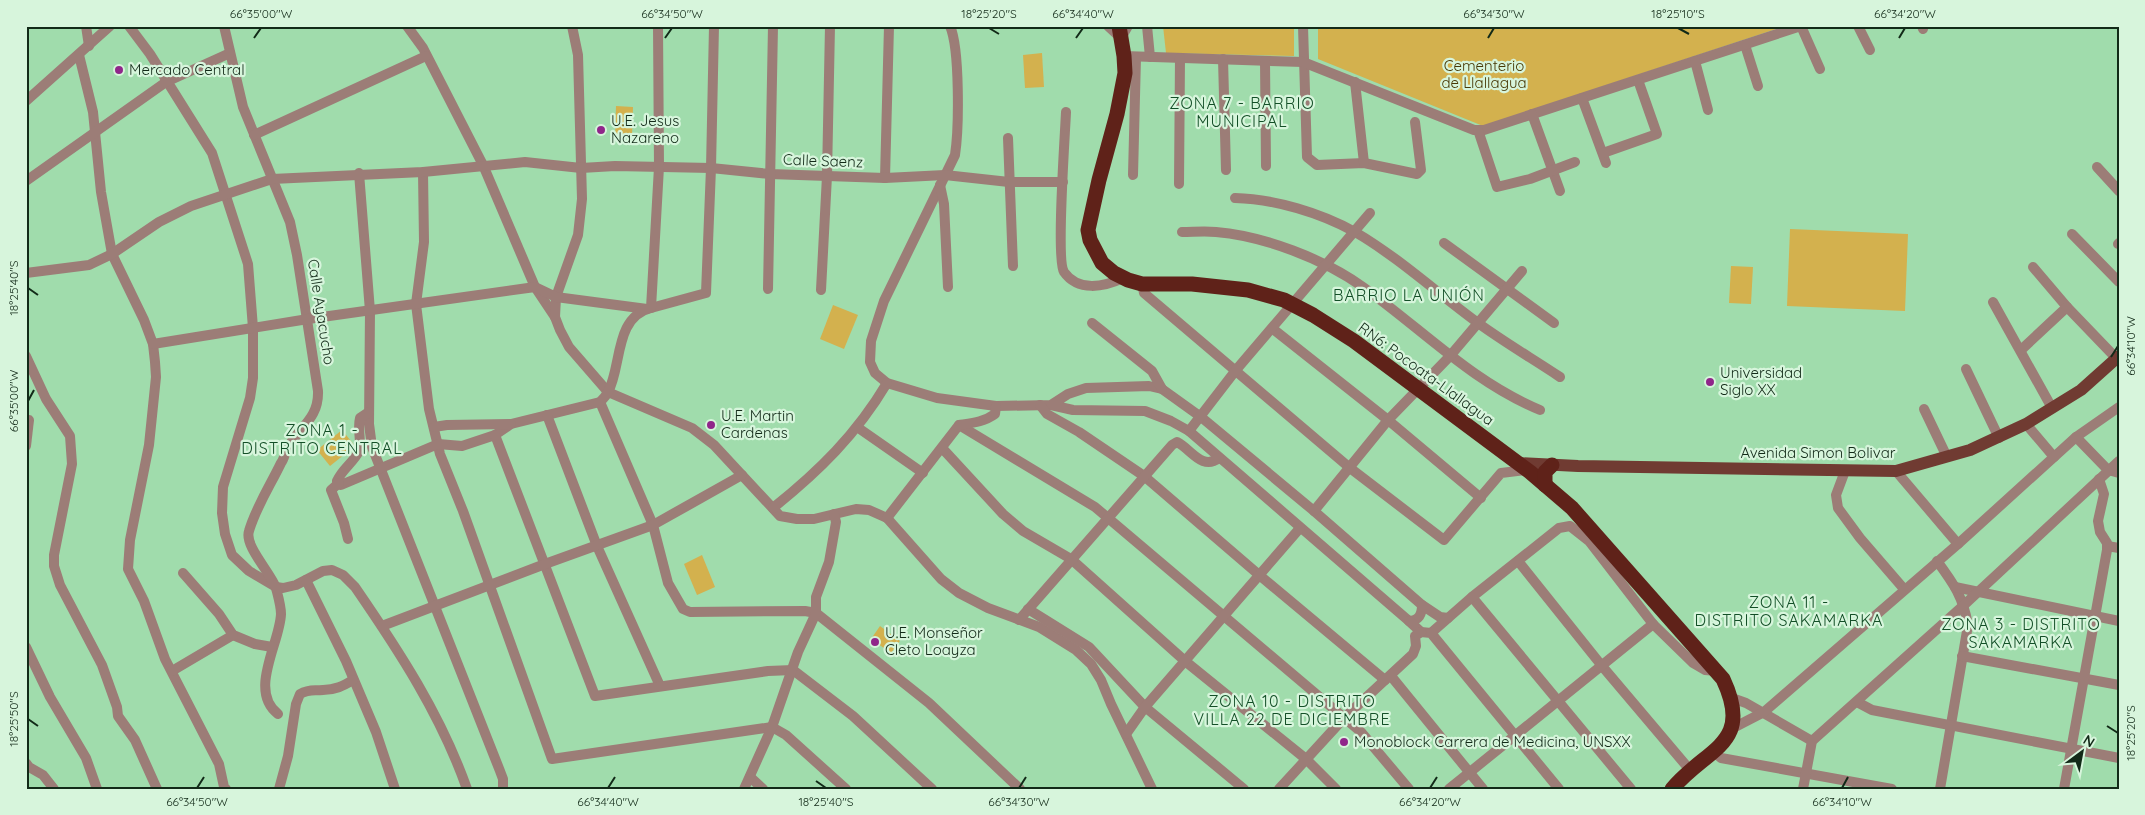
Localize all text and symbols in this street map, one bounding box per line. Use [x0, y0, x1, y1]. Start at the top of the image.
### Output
text: 66°35'00"W [230, 6, 293, 21]
text: 66°34'50"W [641, 6, 703, 21]
text: 18°25'20"S [961, 6, 1017, 21]
text: 66°34'40"W [1052, 6, 1114, 21]
text: 66°34'30"W [1463, 6, 1525, 21]
text: 18°25'10"S [1651, 6, 1705, 21]
text: 66°34'20"W [1874, 6, 1936, 21]
park label: Cementerio de Llallagua [1441, 56, 1527, 92]
place label: Mercado Central [129, 60, 245, 79]
marker: Mercado Central [113, 64, 125, 76]
district label: ZONA 7 - BARRIO MUNICIPAL [1169, 93, 1315, 131]
place label: U.E. Jesus Nazareno [611, 111, 679, 147]
marker: U.E. Jesus Nazareno [595, 124, 607, 136]
street label: Calle Saenz [783, 150, 863, 171]
street label: Calle Ayacucho [304, 258, 339, 366]
text: 18°25'40"S [6, 260, 21, 316]
district label: BARRIO LA UNIÓN [1333, 285, 1485, 305]
text: 66°34'10"W [2123, 316, 2138, 376]
street label: RN6: Pocoata-Llallagua [1355, 318, 1498, 429]
place label: Universidad Siglo XX [1720, 363, 1802, 399]
text: 66°35'00"W [6, 369, 21, 432]
marker: Universidad Siglo XX [1704, 376, 1716, 388]
place label: U.E. Martin Cardenas [721, 406, 794, 442]
marker: U.E. Martin Cardenas [705, 419, 717, 431]
district label: ZONA 1 - DISTRITO CENTRAL [241, 420, 403, 458]
street label: Avenida Simon Bolivar [1740, 443, 1896, 462]
district label: ZONA 11 - DISTRITO SAKAMARKA [1695, 592, 1883, 630]
district label: ZONA 3 - DISTRITO SAKAMARKA [1941, 614, 2101, 652]
place label: U.E. Monseñor Cleto Loayza [885, 623, 983, 659]
marker: U.E. Monseñor Cleto Loayza [869, 636, 881, 648]
text: 18°25'50"S [6, 691, 21, 747]
district label: ZONA 10 - DISTRITO VILLA 22 DE DICIEMBRE [1194, 691, 1390, 729]
text: 18°25'20"S [2123, 705, 2138, 761]
north arrow [2058, 728, 2108, 778]
text: N [2080, 731, 2098, 751]
place label: Monoblock Carrera de Medicina, UNSXX [1354, 732, 1630, 751]
marker: Monoblock Carrera de Medicina, UNSXX [1338, 736, 1350, 748]
text: 66°34'50"W [166, 794, 228, 809]
text: 66°34'40"W [577, 794, 639, 809]
text: 18°25'40"S [798, 794, 854, 809]
text: 66°34'30"W [988, 794, 1050, 809]
text: 66°34'20"W [1399, 794, 1461, 809]
text: 66°34'10"W [1812, 794, 1872, 809]

